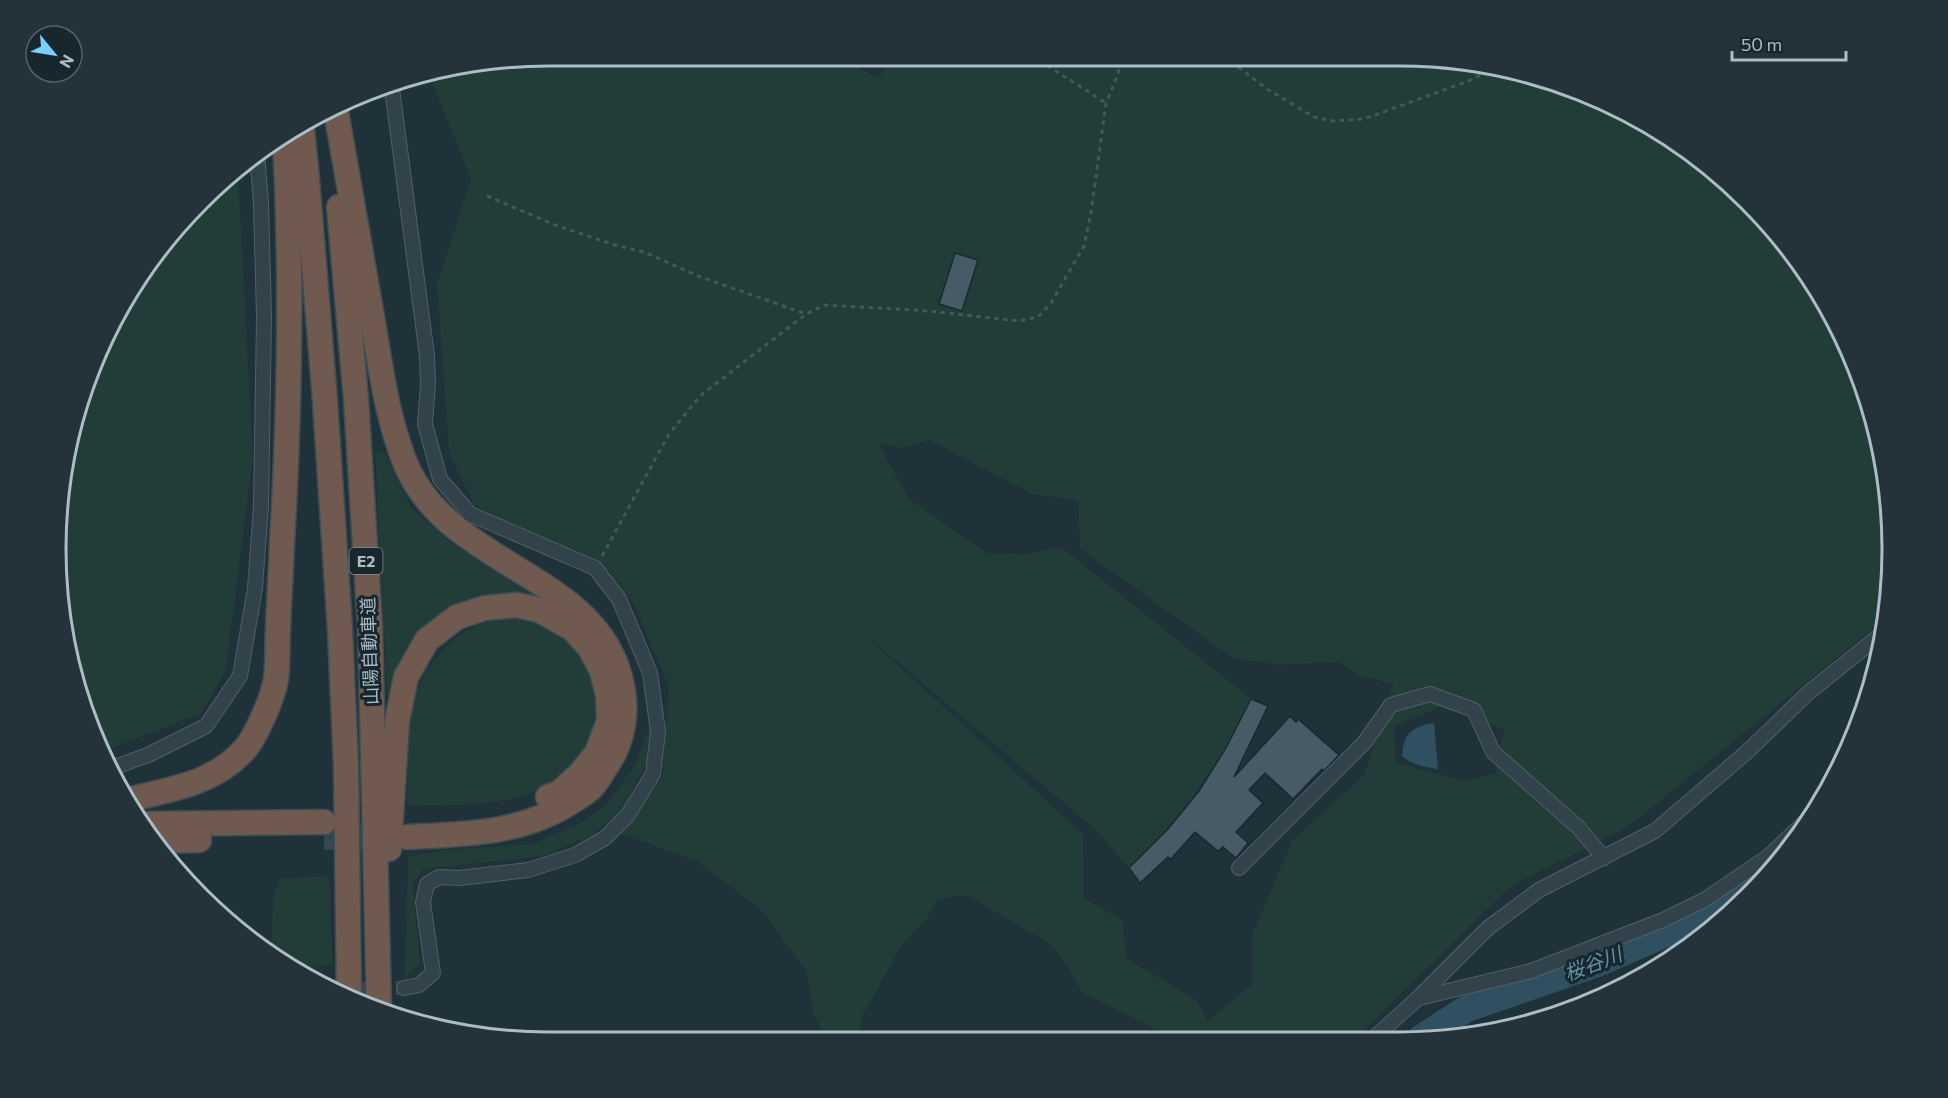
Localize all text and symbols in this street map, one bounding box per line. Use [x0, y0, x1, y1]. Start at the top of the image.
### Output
north arrow [24, 24, 84, 84]
scale bar [1732, 24, 1846, 62]
text: 50 m [1741, 33, 1782, 55]
text: N [56, 52, 79, 72]
road number: E2 [350, 548, 382, 574]
street label: 山陽自動車道 [356, 597, 382, 705]
water label: 桜谷川 [1560, 940, 1627, 985]

